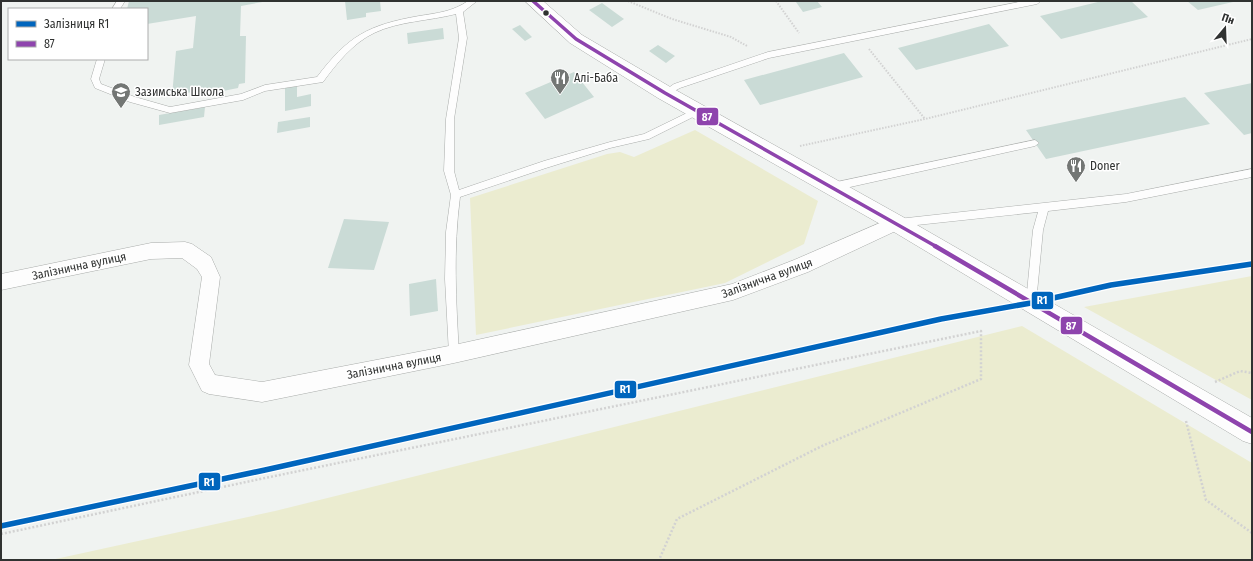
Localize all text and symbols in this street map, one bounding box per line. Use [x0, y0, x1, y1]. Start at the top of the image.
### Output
legend [8, 8, 148, 60]
unlabelled marker [541, 8, 551, 18]
north arrow [1205, 8, 1245, 48]
text: Пн [1220, 11, 1236, 27]
text: Залізниця R1 [44, 17, 109, 31]
text: 87 [44, 37, 55, 51]
restaurant icon: Алі-Баба [549, 67, 571, 95]
place label: Алі-Баба [574, 71, 618, 85]
school or university icon: Зазимська Школа [110, 81, 132, 109]
place label: Зазимська Школа [135, 85, 224, 99]
line badge: 87 [696, 107, 719, 126]
text: 87 [702, 111, 712, 124]
restaurant icon: Doner [1065, 155, 1087, 183]
place label: Doner [1090, 159, 1121, 173]
street label: Залізнична вулиця [31, 249, 127, 283]
street label: Залізнична вулиця [720, 255, 814, 301]
line badge: R1 [1031, 291, 1054, 310]
text: R1 [1037, 294, 1047, 307]
line badge: 87 [1060, 316, 1083, 335]
text: 87 [1066, 320, 1076, 333]
street label: Залізнична вулиця [346, 350, 442, 382]
line badge: R1 [614, 380, 637, 399]
text: R1 [620, 383, 630, 396]
line badge: R1 [198, 472, 221, 491]
text: R1 [204, 476, 214, 489]

